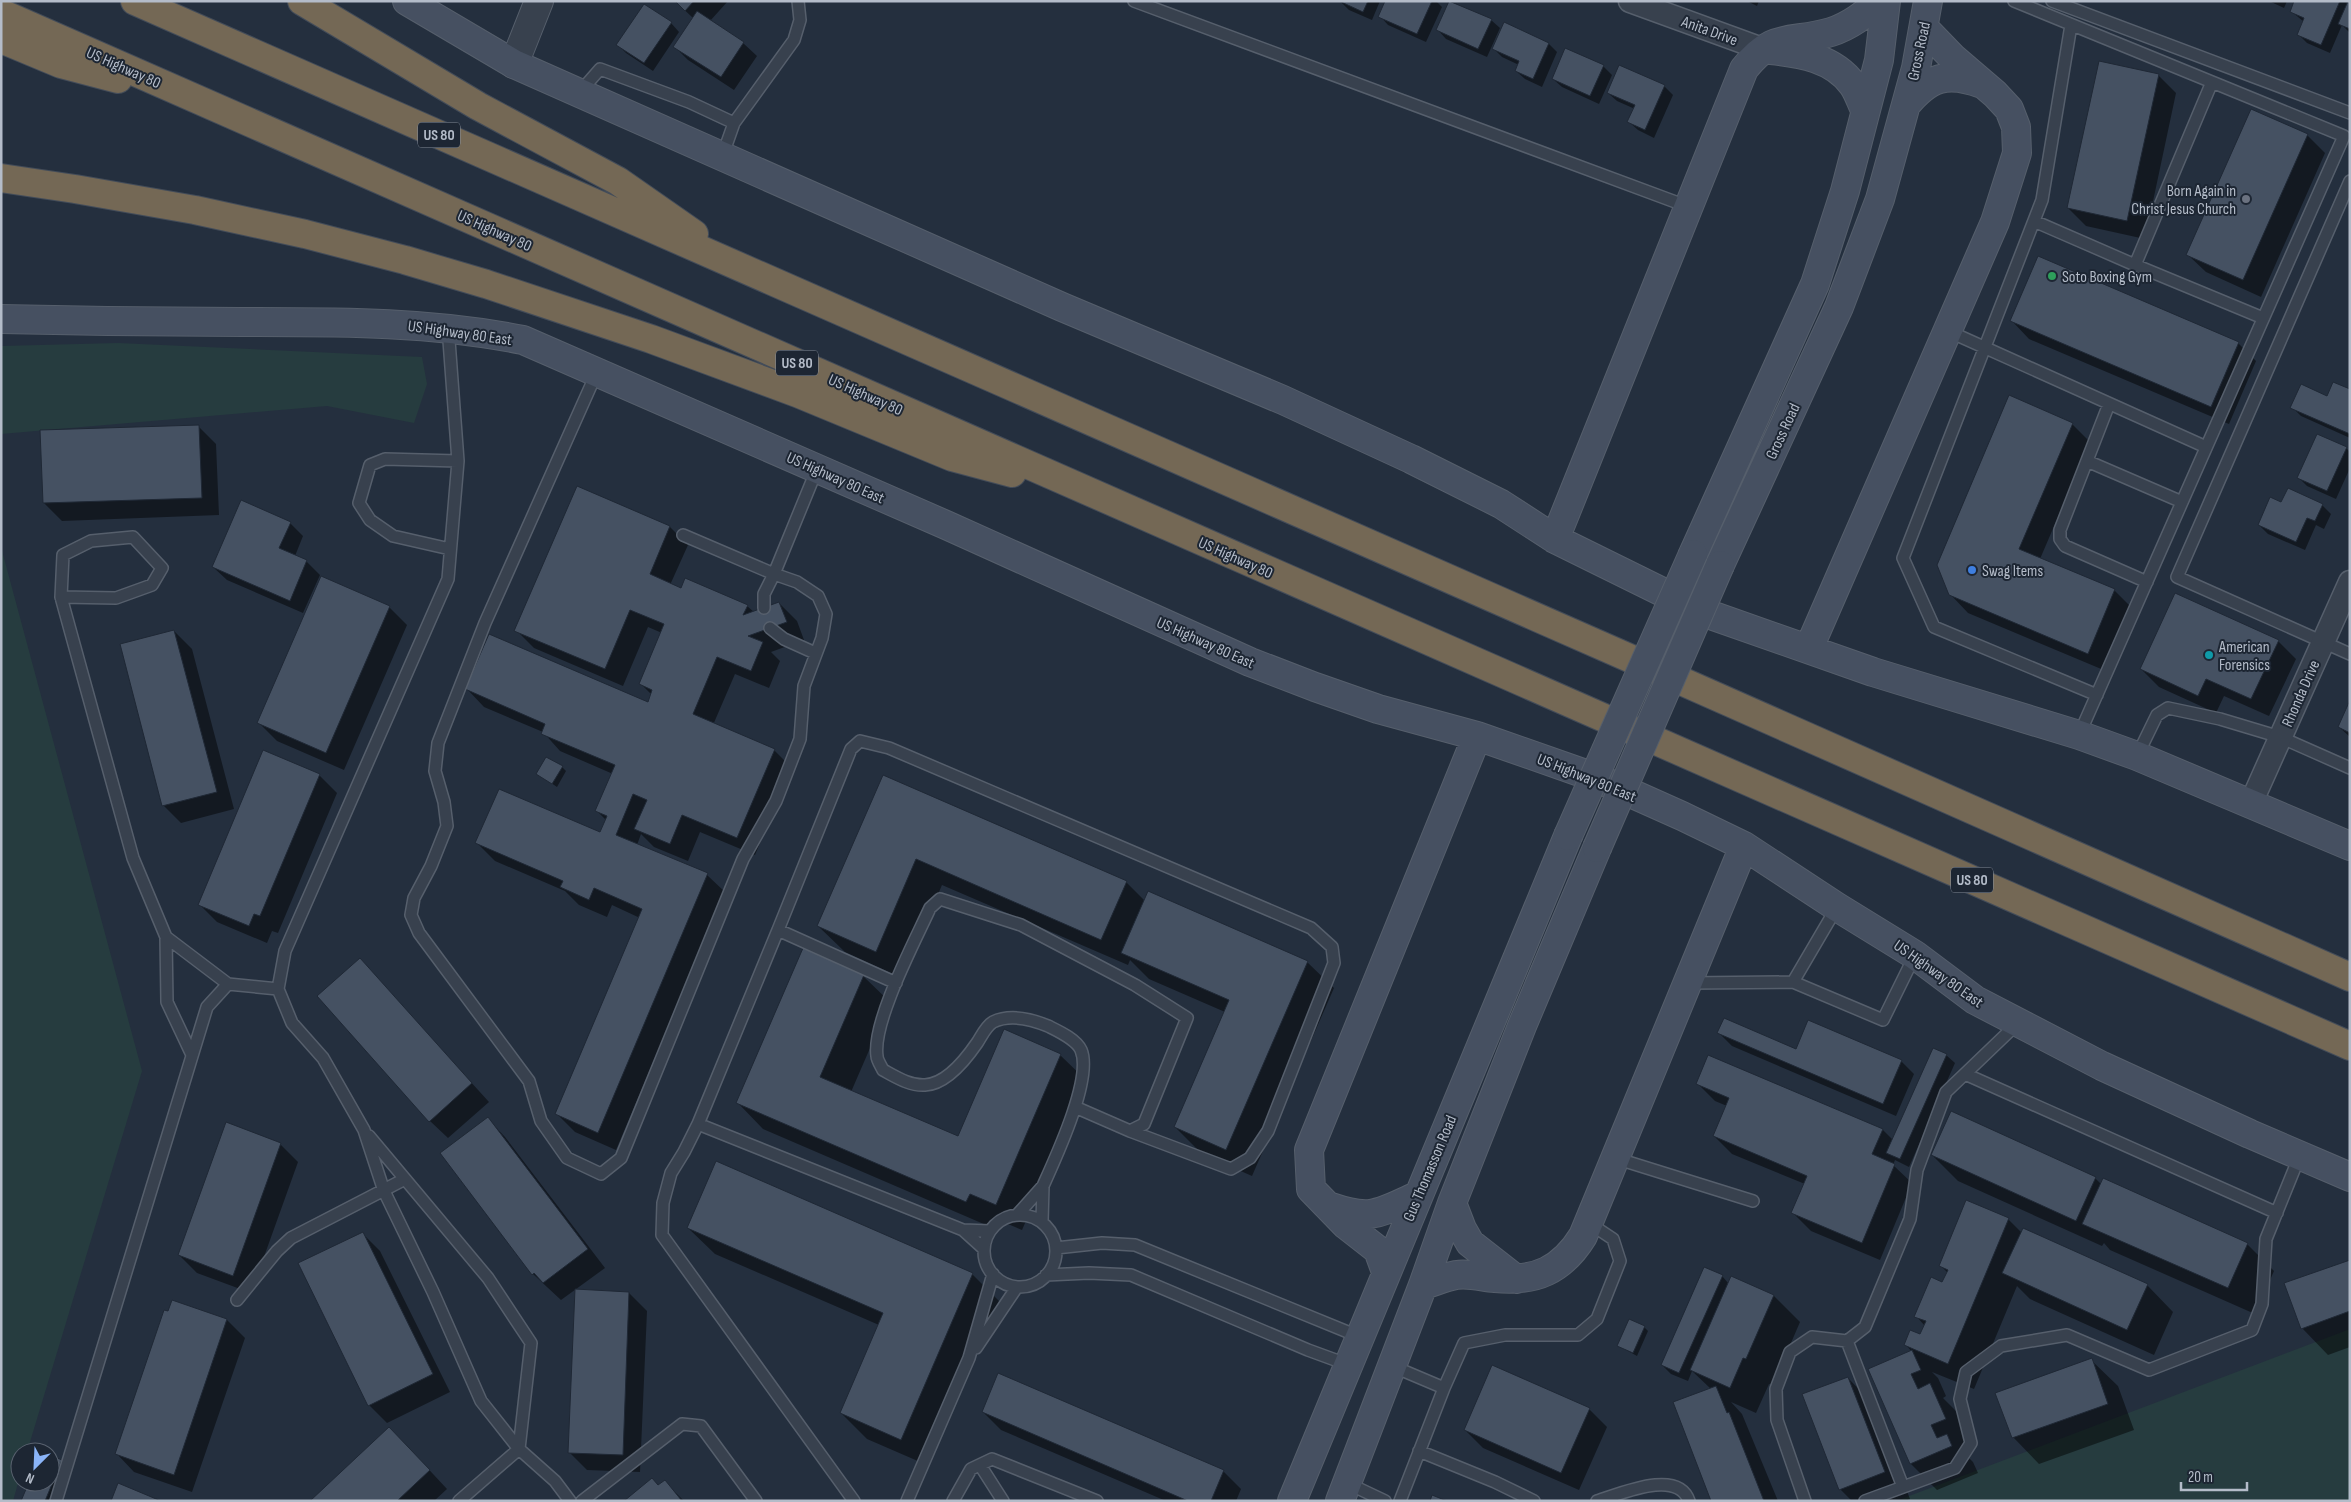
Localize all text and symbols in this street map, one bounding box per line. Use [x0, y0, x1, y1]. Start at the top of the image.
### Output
street label: Anita Drive [1678, 12, 1740, 50]
street label: Gross Road [1904, 20, 1935, 82]
street label: US Highway 80 [83, 44, 163, 93]
road number: US 80 [418, 122, 460, 148]
place label: Born Again in Christ Jesus Church [2131, 182, 2236, 219]
marker: Born Again in Christ Jesus Church [2240, 193, 2252, 205]
street label: US Highway 80 [454, 207, 534, 256]
place label: Soto Boxing Gym [2062, 268, 2152, 287]
marker: Soto Boxing Gym [2046, 270, 2058, 282]
street label: US Highway 80 East [406, 317, 513, 350]
road number: US 80 [776, 350, 818, 376]
street label: US Highway 80 [825, 371, 905, 420]
street label: Gross Road [1762, 401, 1805, 463]
street label: US Highway 80 East [784, 448, 887, 508]
street label: US Highway 80 [1195, 534, 1275, 583]
place label: Swag Items [1982, 562, 2043, 581]
marker: Swag Items [1966, 564, 1978, 576]
street label: US Highway 80 East [1154, 613, 1257, 673]
place label: American Forensics [2218, 638, 2270, 675]
marker: American Forensics [2203, 649, 2215, 661]
street label: Rhonda Drive [2278, 657, 2324, 730]
street label: US Highway 80 East [1534, 750, 1639, 807]
road number: US 80 [1951, 868, 1993, 892]
street label: US Highway 80 East [1890, 936, 1987, 1012]
street label: Gus Thomasson Road [1400, 1113, 1461, 1224]
north arrow [10, 1442, 60, 1492]
scale bar [2181, 1460, 2247, 1492]
text: 20 m [2188, 1468, 2213, 1487]
text: N [23, 1469, 37, 1488]

